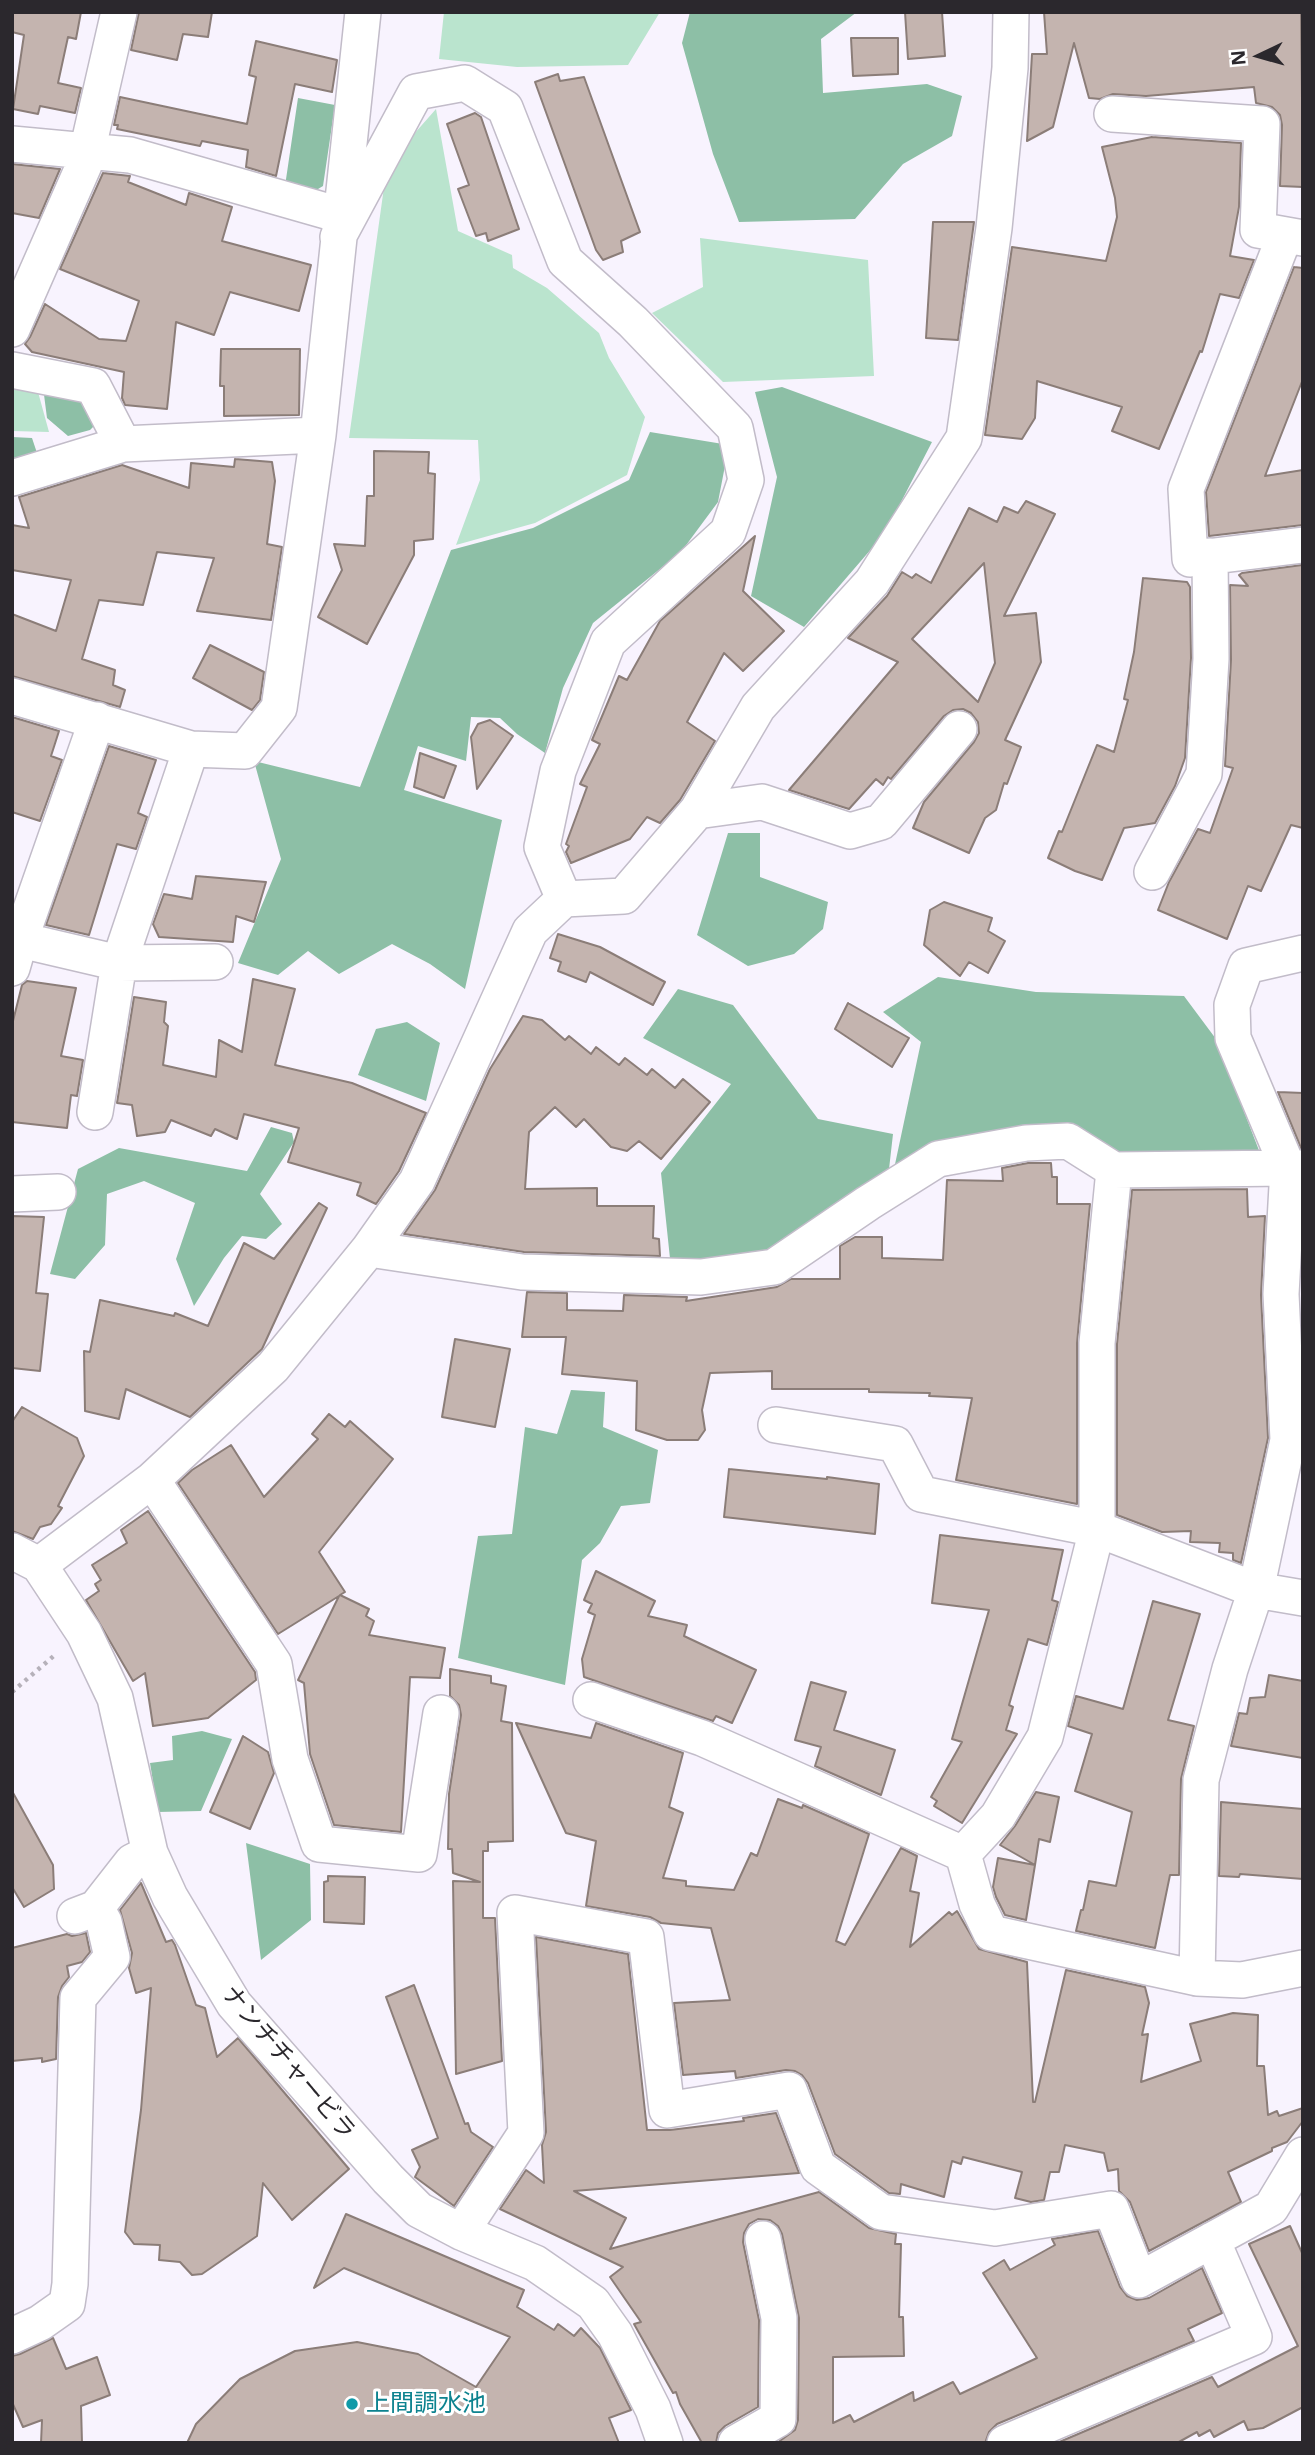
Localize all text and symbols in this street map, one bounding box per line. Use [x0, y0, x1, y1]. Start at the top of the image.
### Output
north arrow [1224, 21, 1294, 91]
text: N [1224, 49, 1252, 67]
street label: ナンチチャービラ [215, 1980, 361, 2146]
place label: 上間調水池 [366, 2390, 486, 2418]
marker: 上間調水池 [344, 2396, 360, 2412]

